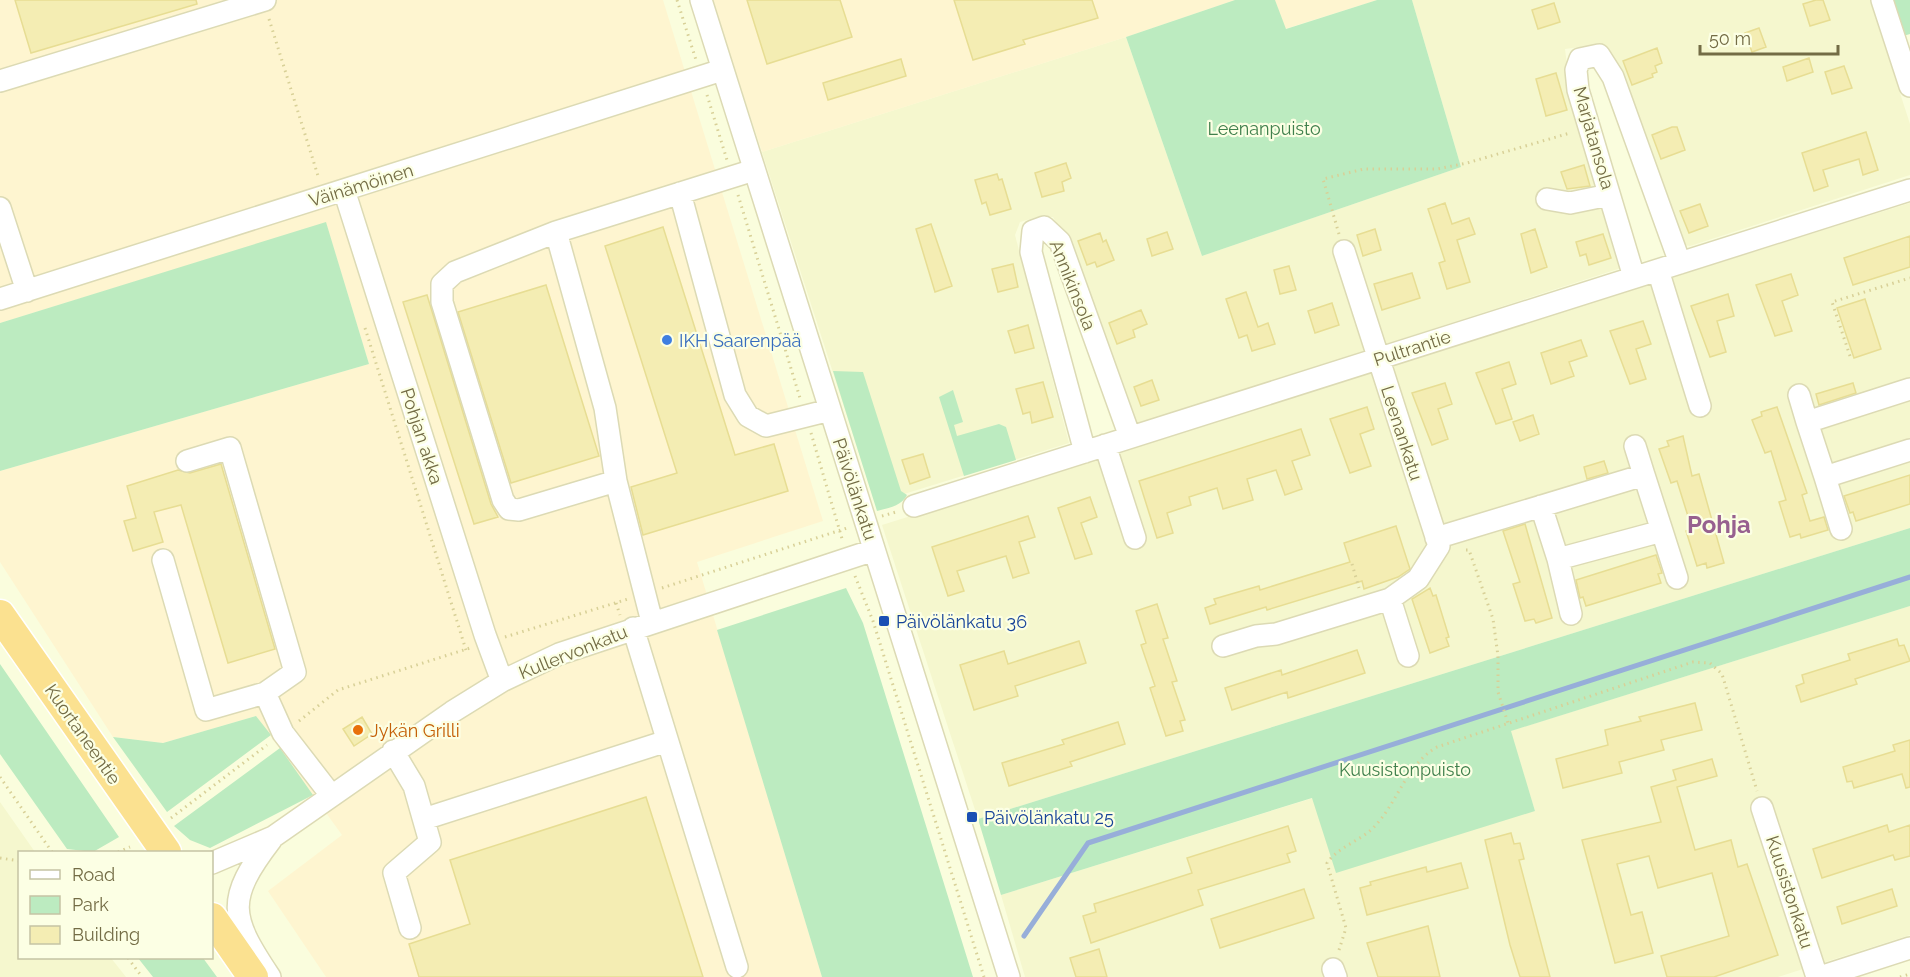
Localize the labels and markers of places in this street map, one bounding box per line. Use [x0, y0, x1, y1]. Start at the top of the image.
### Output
place label: IKH Saarenpää [679, 330, 801, 351]
marker: IKH Saarenpää [660, 333, 674, 347]
place label: Päivölänkatu 36 [896, 611, 1027, 632]
marker: Päivölänkatu 36 [877, 614, 891, 628]
place label: Jykän Grilli [370, 720, 460, 741]
marker: Jykän Grilli [351, 723, 365, 737]
place label: Päivölänkatu 25 [984, 807, 1114, 828]
marker: Päivölänkatu 25 [965, 810, 979, 824]

